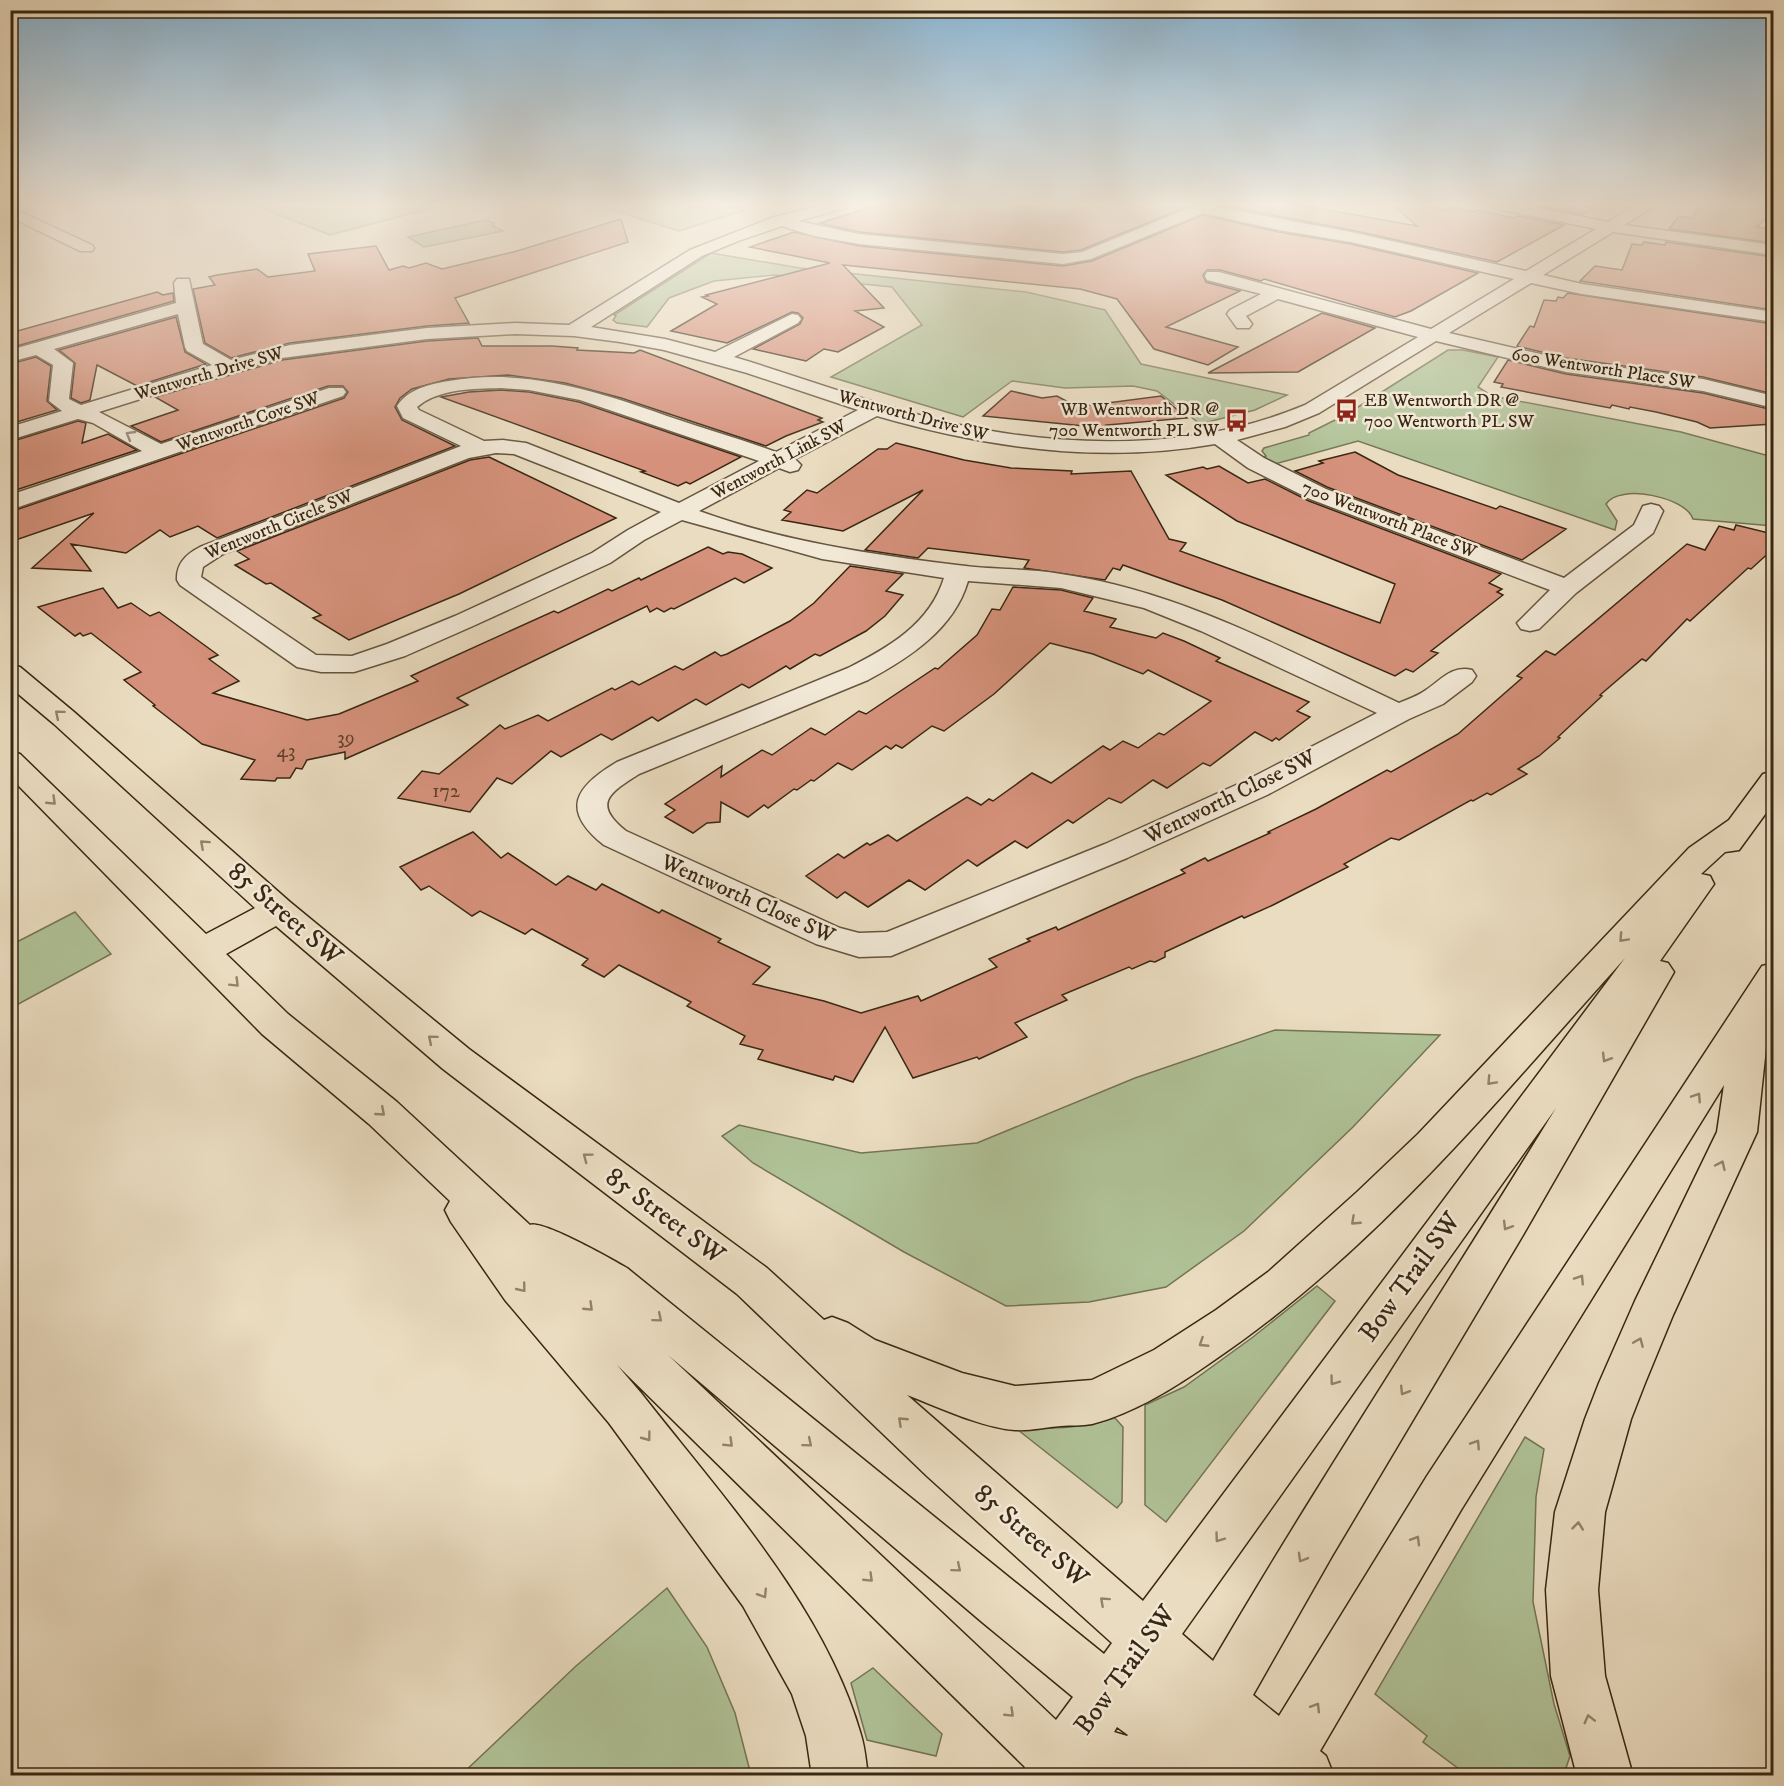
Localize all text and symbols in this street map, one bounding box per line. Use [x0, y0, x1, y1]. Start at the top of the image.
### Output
street label: Wentworth Drive SW [131, 342, 287, 406]
street label: 600 Wentworth Place SW [1510, 344, 1697, 394]
street label: Wentworth Drive SW [835, 385, 991, 447]
street label: Wentworth Cove SW [173, 387, 323, 457]
place label: EB Wentworth DR @ 700 Wentworth PL SW [1364, 390, 1535, 433]
bus stop icon: EB Wentworth DR @ 700 Wentworth PL SW [1333, 398, 1359, 424]
place label: WB Wentworth DR @ 700 Wentworth PL SW [1049, 399, 1220, 442]
bus stop icon: WB Wentworth DR @ 700 Wentworth PL SW [1224, 407, 1250, 433]
street label: Wentworth Link SW [707, 415, 851, 505]
one-way arrow [126, 431, 136, 443]
street label: 700 Wentworth Place SW [1299, 477, 1480, 564]
street label: Wentworth Circle SW [201, 485, 357, 565]
one-way arrow [55, 710, 66, 721]
house number: 39 [337, 726, 355, 751]
house number: 43 [277, 739, 295, 764]
street label: Wentworth Close SW [1139, 743, 1321, 851]
house number: 172 [432, 779, 460, 804]
one-way arrow [45, 793, 56, 804]
one-way arrow [200, 840, 211, 851]
street label: Wentworth Close SW [656, 848, 840, 950]
street label: 85 Street SW [221, 855, 350, 973]
one-way arrow [1619, 931, 1630, 942]
one-way arrow [228, 976, 238, 987]
one-way arrow [428, 1035, 439, 1046]
one-way arrow [1602, 1052, 1613, 1062]
one-way arrow [1487, 1074, 1498, 1085]
one-way arrow [1689, 1093, 1701, 1103]
one-way arrow [374, 1105, 385, 1116]
one-way arrow [583, 1154, 594, 1165]
street label: 85 Street SW [598, 1160, 732, 1272]
one-way arrow [1714, 1160, 1726, 1171]
street label: Bow Trail SW [1352, 1205, 1469, 1349]
one-way arrow [1351, 1214, 1361, 1225]
one-way arrow [1503, 1219, 1514, 1230]
one-way arrow [1573, 1275, 1584, 1286]
one-way arrow [514, 1281, 525, 1292]
one-way arrow [582, 1300, 592, 1311]
one-way arrow [651, 1311, 662, 1322]
one-way arrow [1199, 1336, 1210, 1347]
one-way arrow [1632, 1337, 1644, 1348]
one-way arrow [1330, 1374, 1341, 1385]
one-way arrow [1400, 1385, 1412, 1395]
one-way arrow [898, 1417, 908, 1428]
one-way arrow [640, 1431, 651, 1442]
one-way arrow [722, 1435, 733, 1446]
one-way arrow [801, 1436, 812, 1447]
one-way arrow [1468, 1440, 1480, 1450]
street label: 85 Street SW [967, 1477, 1096, 1595]
one-way arrow [1571, 1522, 1584, 1531]
one-way arrow [1215, 1532, 1226, 1543]
one-way arrow [1409, 1536, 1421, 1546]
one-way arrow [1298, 1551, 1309, 1562]
one-way arrow [950, 1561, 961, 1572]
one-way arrow [863, 1571, 873, 1582]
one-way arrow [756, 1588, 768, 1598]
one-way arrow [1100, 1597, 1111, 1608]
street label: Bow Trail SW [1067, 1598, 1184, 1742]
one-way arrow [1309, 1703, 1321, 1713]
one-way arrow [1002, 1706, 1013, 1717]
one-way arrow [1584, 1715, 1597, 1725]

